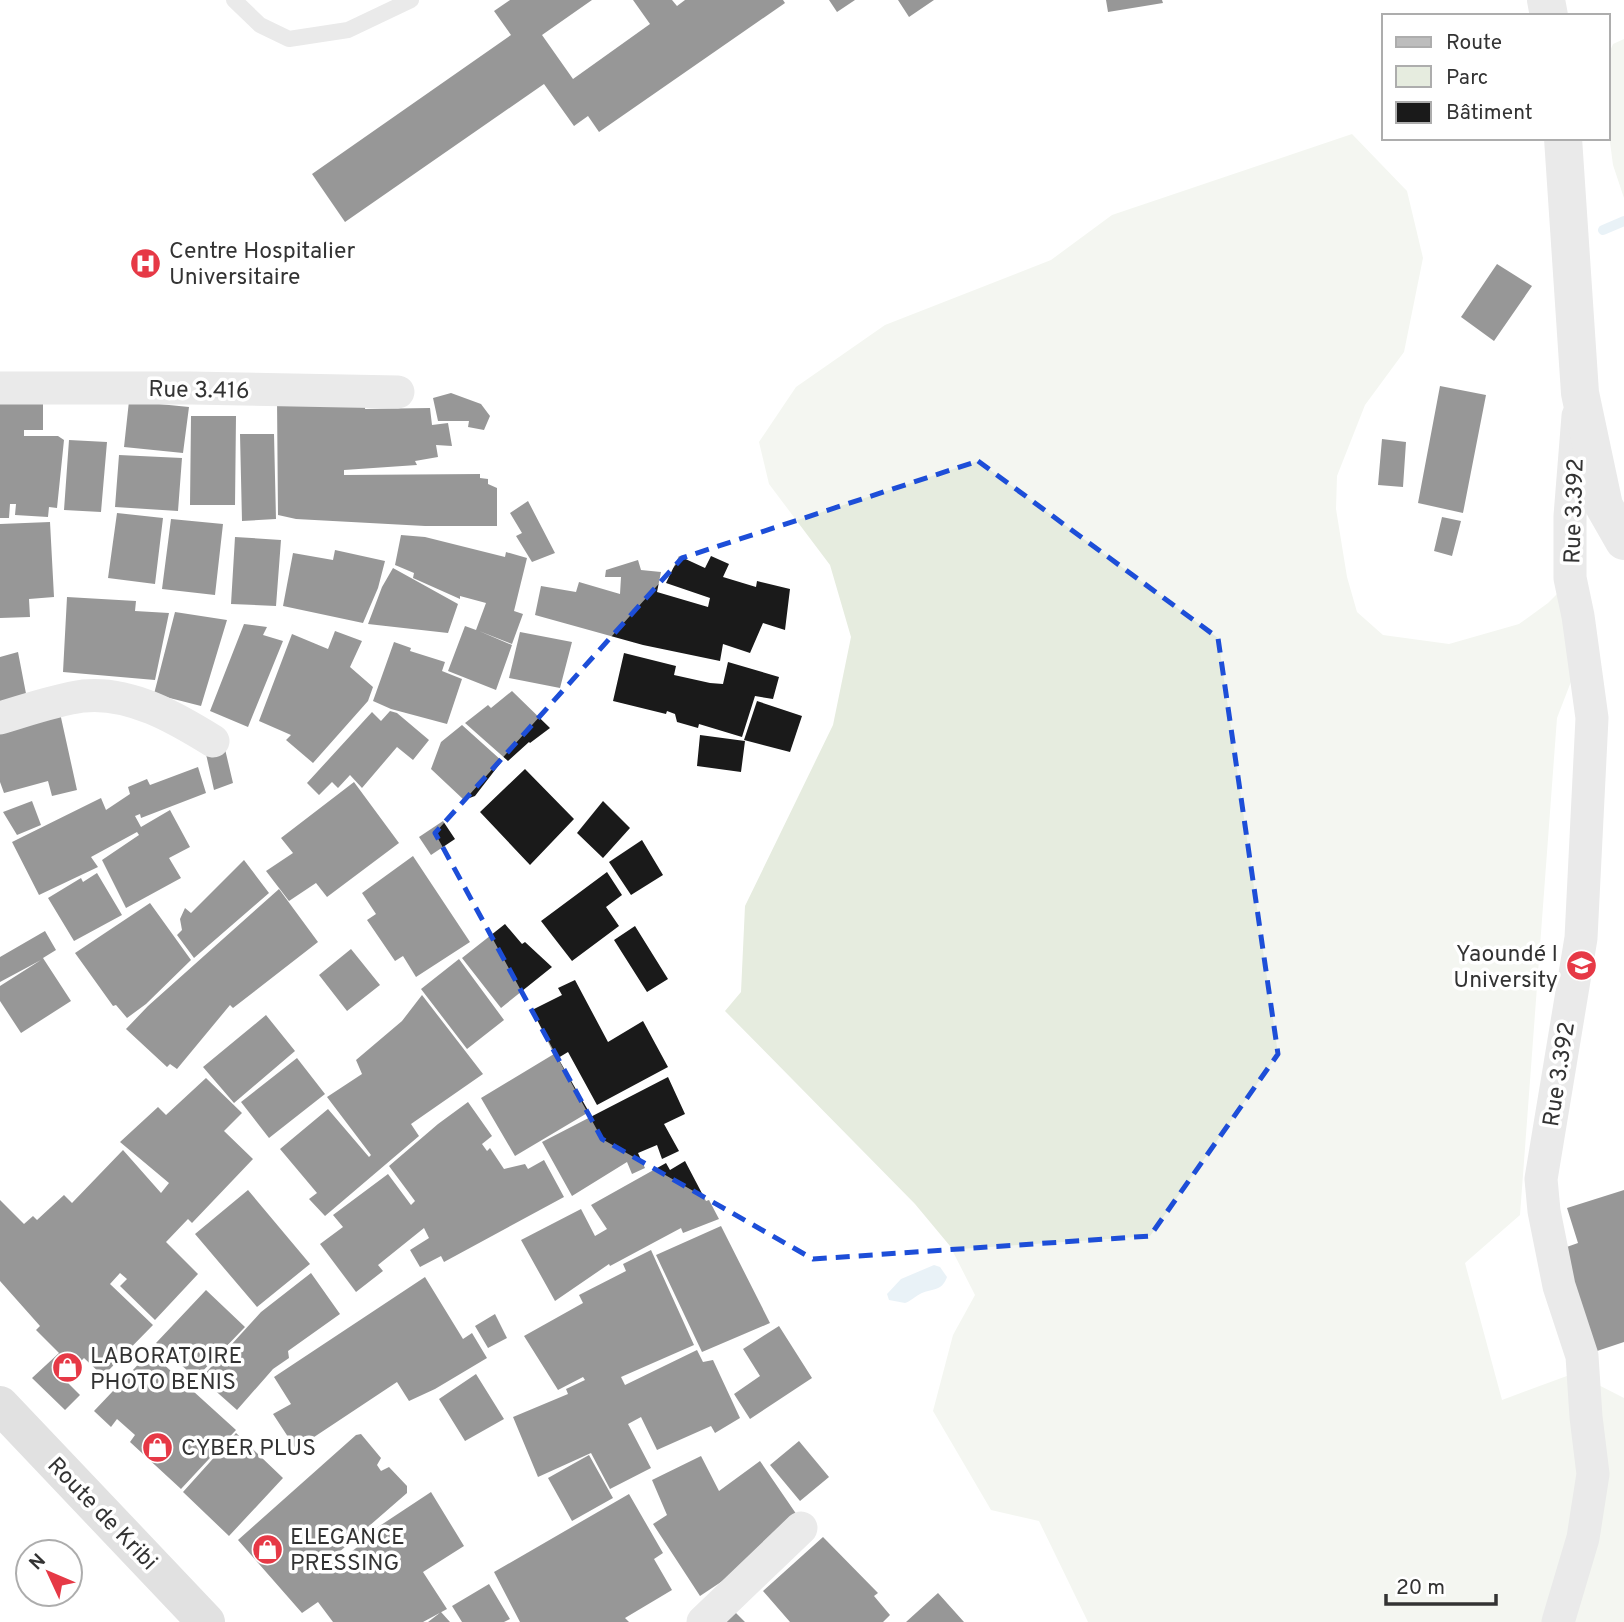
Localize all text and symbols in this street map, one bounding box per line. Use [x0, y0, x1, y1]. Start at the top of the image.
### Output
legend [1382, 14, 1610, 140]
text: Route [1446, 30, 1502, 57]
text: Parc [1446, 65, 1488, 92]
text: Bâtiment [1446, 100, 1533, 127]
place label: Centre Hospitalier Universitaire [169, 238, 356, 293]
hospital icon: Centre Hospitalier Universitaire [129, 246, 163, 280]
street label: Rue 3.416 [148, 376, 250, 407]
street label: Rue 3.392 [1559, 458, 1592, 564]
place label: Yaoundé I University [1453, 941, 1558, 996]
school or university icon: Yaoundé I University [1564, 949, 1598, 983]
street label: Rue 3.392 [1538, 1020, 1583, 1129]
place label: LABORATOIRE PHOTO BENIS [90, 1343, 242, 1398]
shop icon: LABORATOIRE PHOTO BENIS [50, 1351, 84, 1385]
shop icon: CYBER PLUS [141, 1430, 175, 1464]
place label: CYBER PLUS [181, 1435, 316, 1464]
street label: Route de Kribi [40, 1452, 162, 1577]
place label: ELEGANCE PRESSING [290, 1524, 405, 1579]
shop icon: ELEGANCE PRESSING [250, 1532, 284, 1566]
north arrow [14, 1538, 84, 1608]
text: N [25, 1549, 52, 1576]
scale bar [1386, 1562, 1496, 1606]
text: 20 m [1396, 1575, 1445, 1602]

